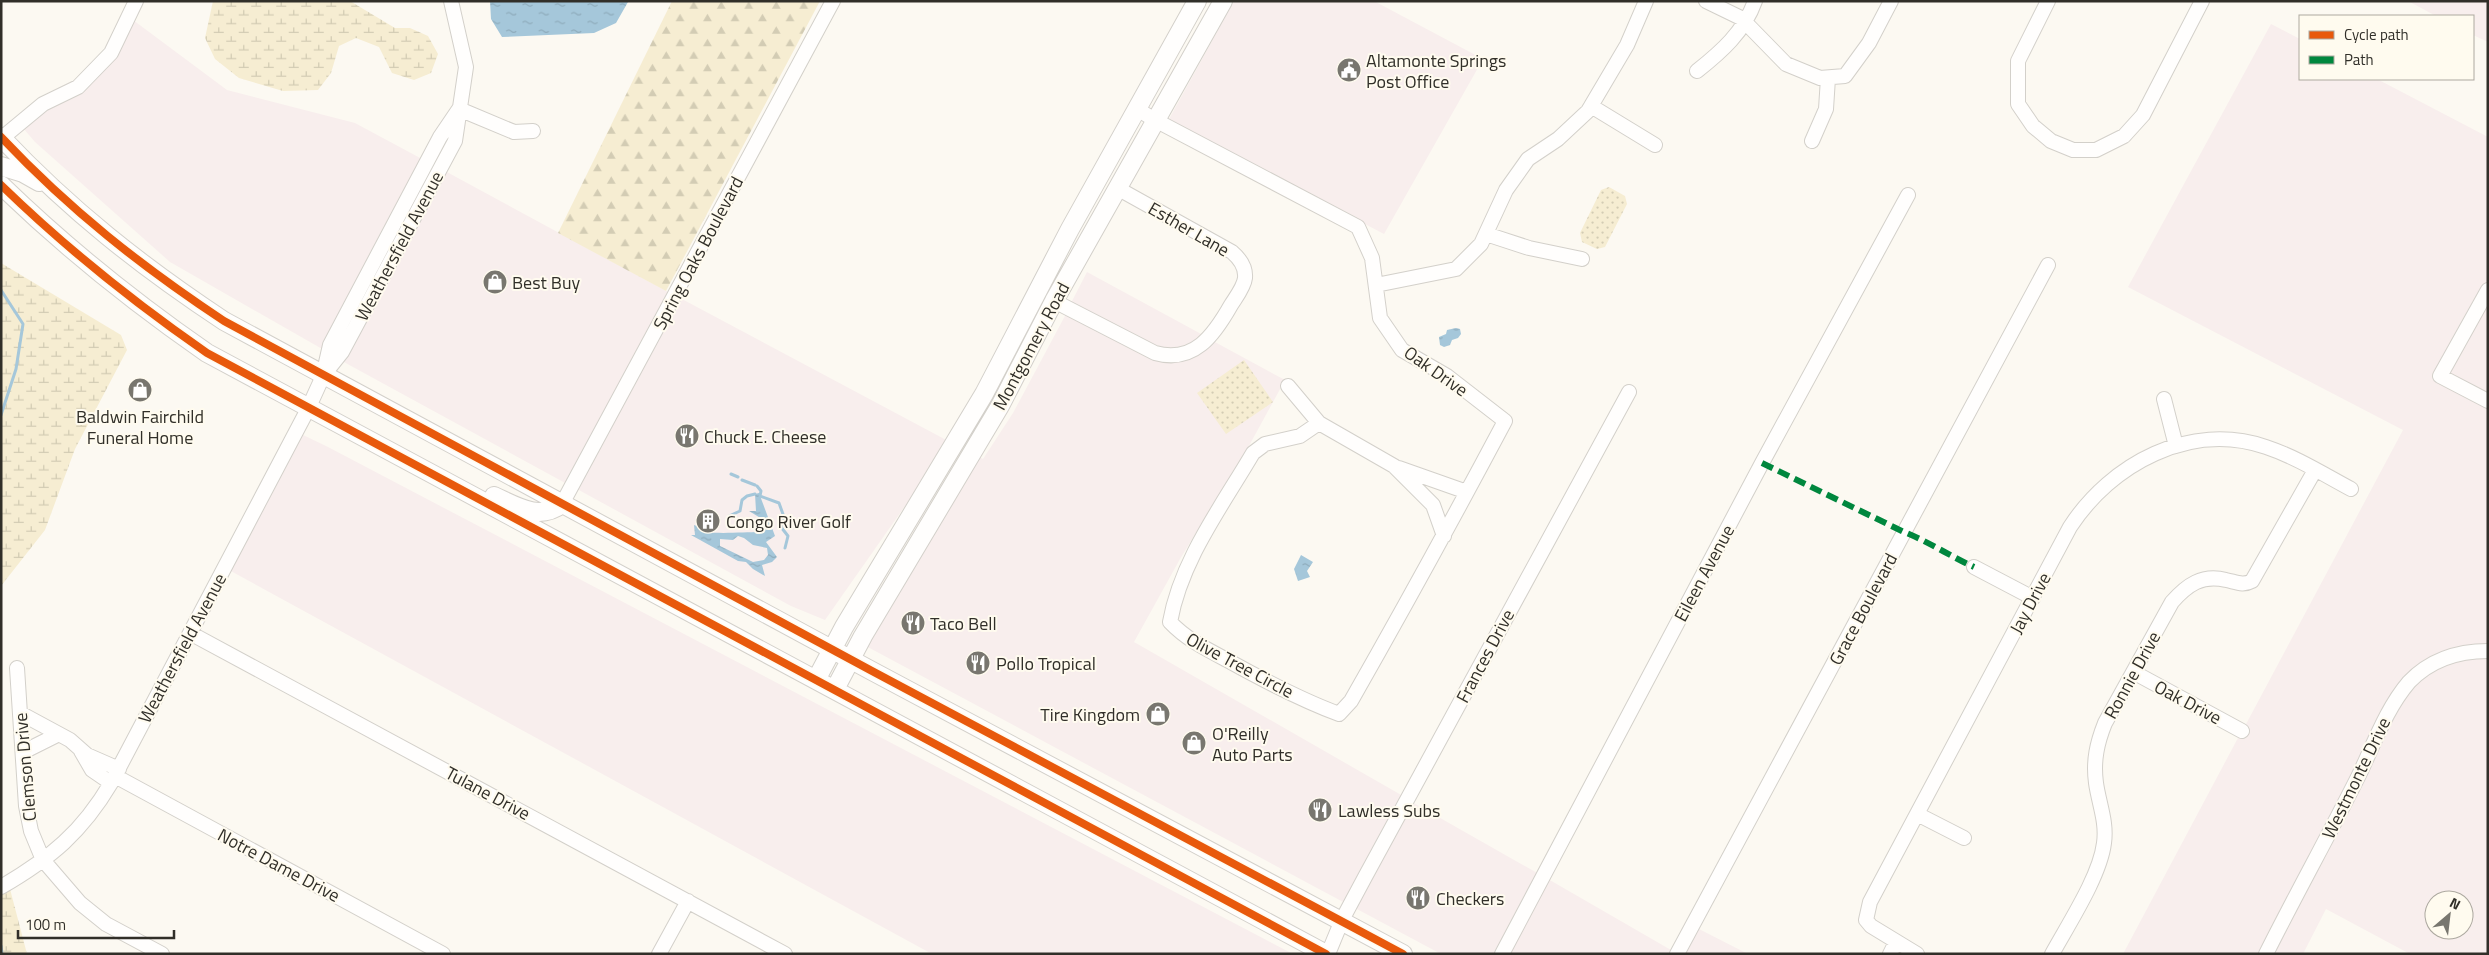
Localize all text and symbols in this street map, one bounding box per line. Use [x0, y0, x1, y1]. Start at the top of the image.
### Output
legend [2299, 15, 2474, 80]
text: Cycle path [2344, 23, 2409, 46]
place label: Altamonte Springs Post Office [1366, 47, 1506, 95]
text: Path [2344, 48, 2374, 71]
public building icon: Altamonte Springs Post Office [1336, 57, 1362, 83]
street label: Weathersfield Avenue [348, 166, 450, 326]
street label: Spring Oaks Boulevard [646, 171, 750, 335]
street label: Esther Lane [1143, 195, 1235, 263]
shop icon: Best Buy [482, 269, 508, 295]
place label: Best Buy [512, 269, 580, 296]
street label: Montgomery Road [986, 277, 1076, 415]
street label: Oak Drive [1398, 339, 1474, 403]
shop icon: Baldwin Fairchild Funeral Home [127, 377, 153, 403]
place label: Baldwin Fairchild Funeral Home [76, 403, 204, 451]
restaurant icon: Chuck E. Cheese [674, 423, 700, 449]
place label: Chuck E. Cheese [704, 423, 826, 450]
building icon: Congo River Golf [695, 508, 721, 534]
place label: Congo River Golf [726, 508, 851, 535]
street label: Eileen Avenue [1667, 520, 1741, 626]
street label: Grace Boulevard [1822, 548, 1904, 670]
street label: Jay Drive [2003, 567, 2057, 639]
street label: Weathersfield Avenue [131, 568, 233, 728]
street label: Frances Drive [1449, 604, 1521, 708]
restaurant icon: Taco Bell [900, 610, 926, 636]
place label: Taco Bell [930, 610, 997, 637]
street label: Olive Tree Circle [1181, 625, 1299, 705]
street label: Ronnie Drive [2097, 626, 2167, 724]
restaurant icon: Pollo Tropical [965, 650, 991, 676]
place label: Pollo Tropical [996, 650, 1096, 677]
street label: Oak Drive [2149, 673, 2227, 731]
place label: Tire Kingdom [1040, 701, 1140, 728]
shop icon: Tire Kingdom [1145, 701, 1171, 727]
street label: Clemson Drive [7, 712, 43, 822]
street label: Westmonte Drive [2315, 713, 2397, 843]
place label: O'Reilly Auto Parts [1212, 720, 1293, 768]
shop icon: O'Reilly Auto Parts [1181, 730, 1207, 756]
street label: Tulane Drive [441, 759, 535, 827]
restaurant icon: Lawless Subs [1307, 797, 1333, 823]
place label: Lawless Subs [1338, 797, 1440, 824]
street label: Notre Dame Drive [213, 821, 345, 909]
restaurant icon: Checkers [1405, 885, 1431, 911]
place label: Checkers [1436, 885, 1504, 912]
north arrow [2424, 890, 2474, 940]
text: N [2446, 892, 2465, 915]
scale bar [18, 908, 174, 940]
text: 100 m [25, 913, 66, 936]

